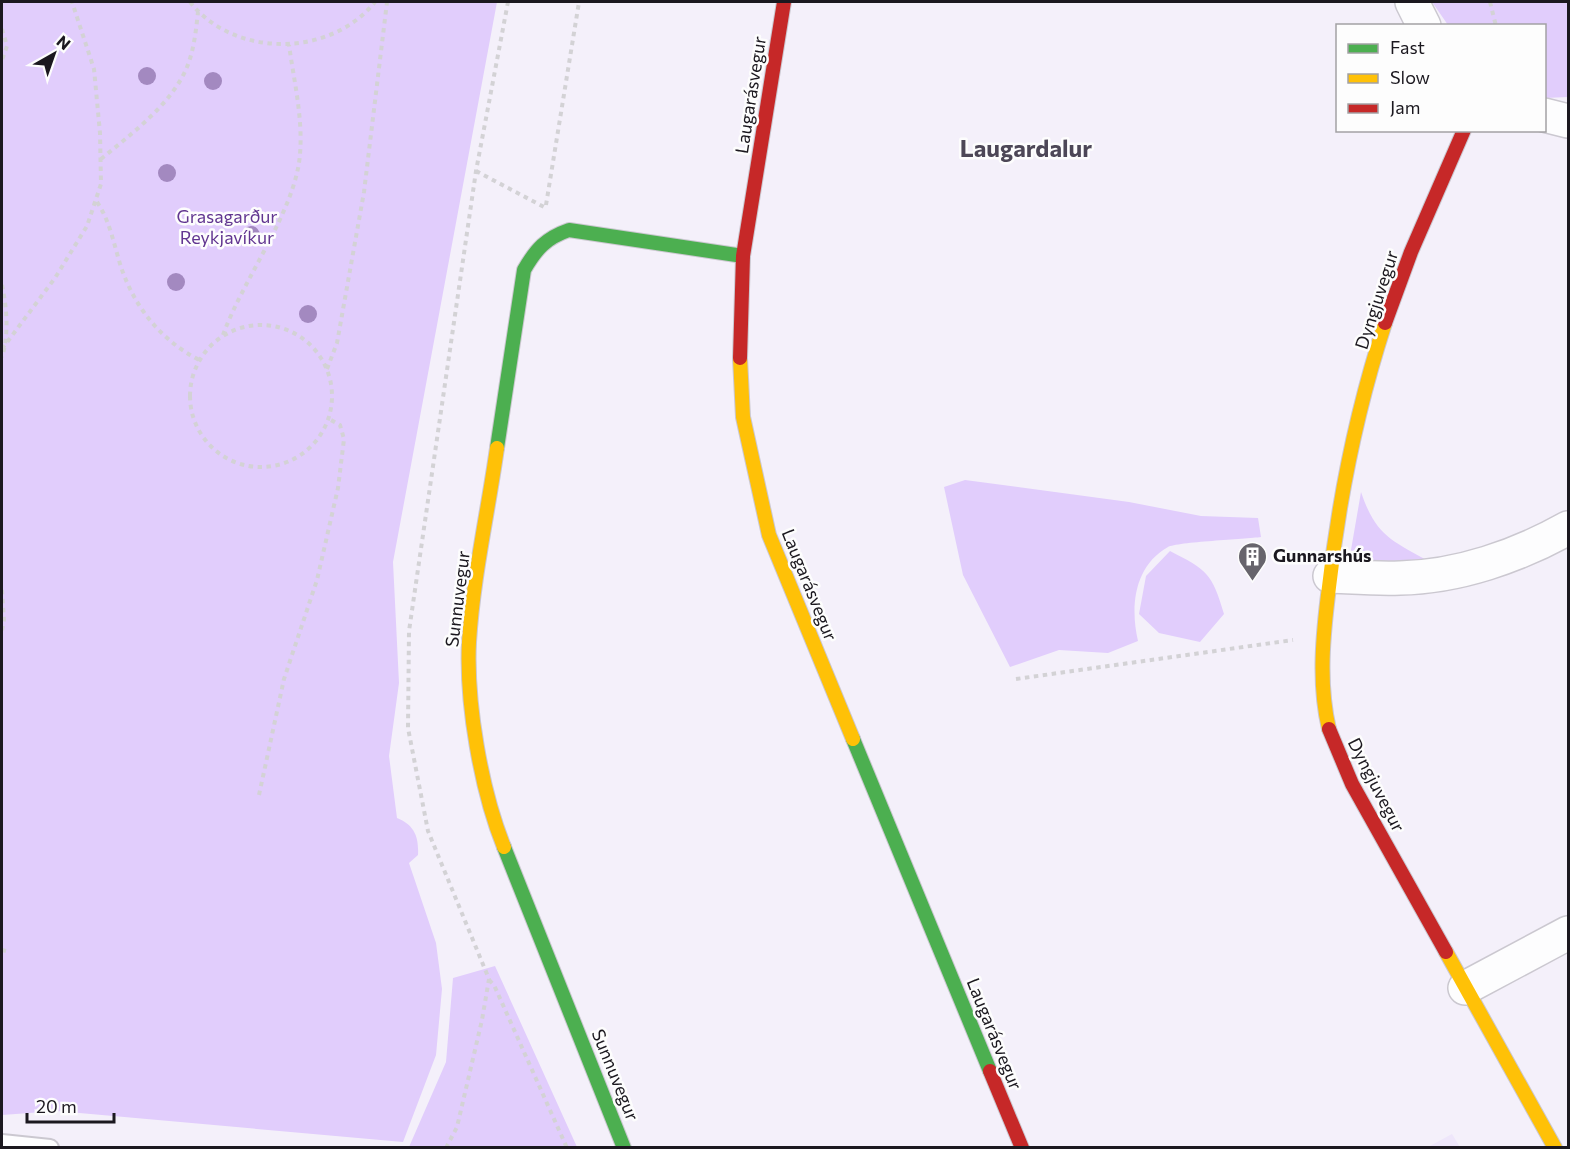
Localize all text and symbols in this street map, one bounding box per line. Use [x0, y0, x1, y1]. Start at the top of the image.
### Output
north arrow [24, 24, 84, 84]
legend [1336, 24, 1546, 132]
text: N [53, 31, 75, 53]
street label: Laugarásvegur [730, 35, 770, 155]
text: Fast [1390, 36, 1425, 58]
text: Slow [1390, 66, 1430, 88]
text: Jam [1390, 96, 1420, 118]
district label: Laugardalur [960, 133, 1092, 162]
park label: Grasagarður Reykjavíkur [176, 205, 278, 248]
street label: Dyngjuvegur [1350, 247, 1402, 352]
street label: Laugarásvegur [778, 526, 842, 644]
building icon: Gunnarshús [1236, 540, 1268, 582]
place label: Gunnarshús [1273, 544, 1371, 566]
street label: Sunnuvegur [440, 550, 474, 648]
street label: Dyngjuvegur [1344, 734, 1410, 835]
street label: Laugarásvegur [963, 975, 1027, 1093]
street label: Sunnuvegur [588, 1026, 644, 1124]
scale bar [27, 1086, 114, 1124]
text: 20 m [36, 1095, 77, 1117]

